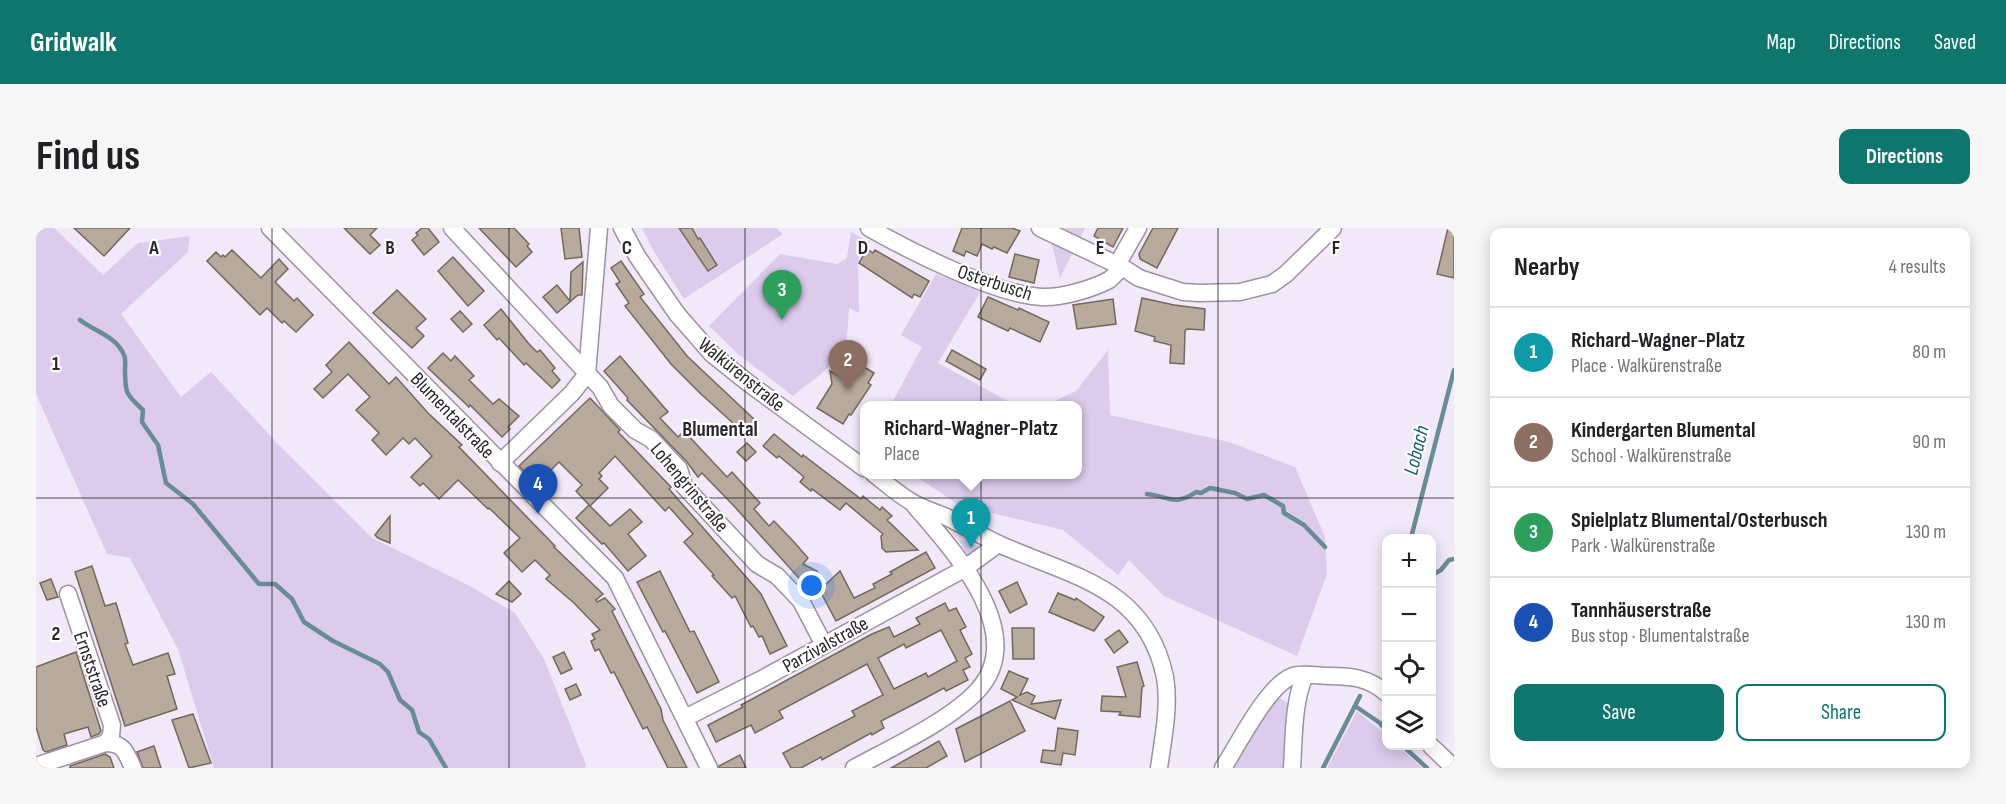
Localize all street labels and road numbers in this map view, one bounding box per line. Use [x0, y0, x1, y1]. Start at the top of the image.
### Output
street label: Osterbusch [954, 260, 1035, 306]
street label: Walkürenstraße [693, 332, 790, 417]
street label: Blumentalstraße [405, 367, 499, 464]
street label: Lohengrinstraße [645, 438, 734, 537]
street label: Parzivalstraße [778, 612, 873, 678]
street label: Ernststraße [68, 628, 116, 710]

